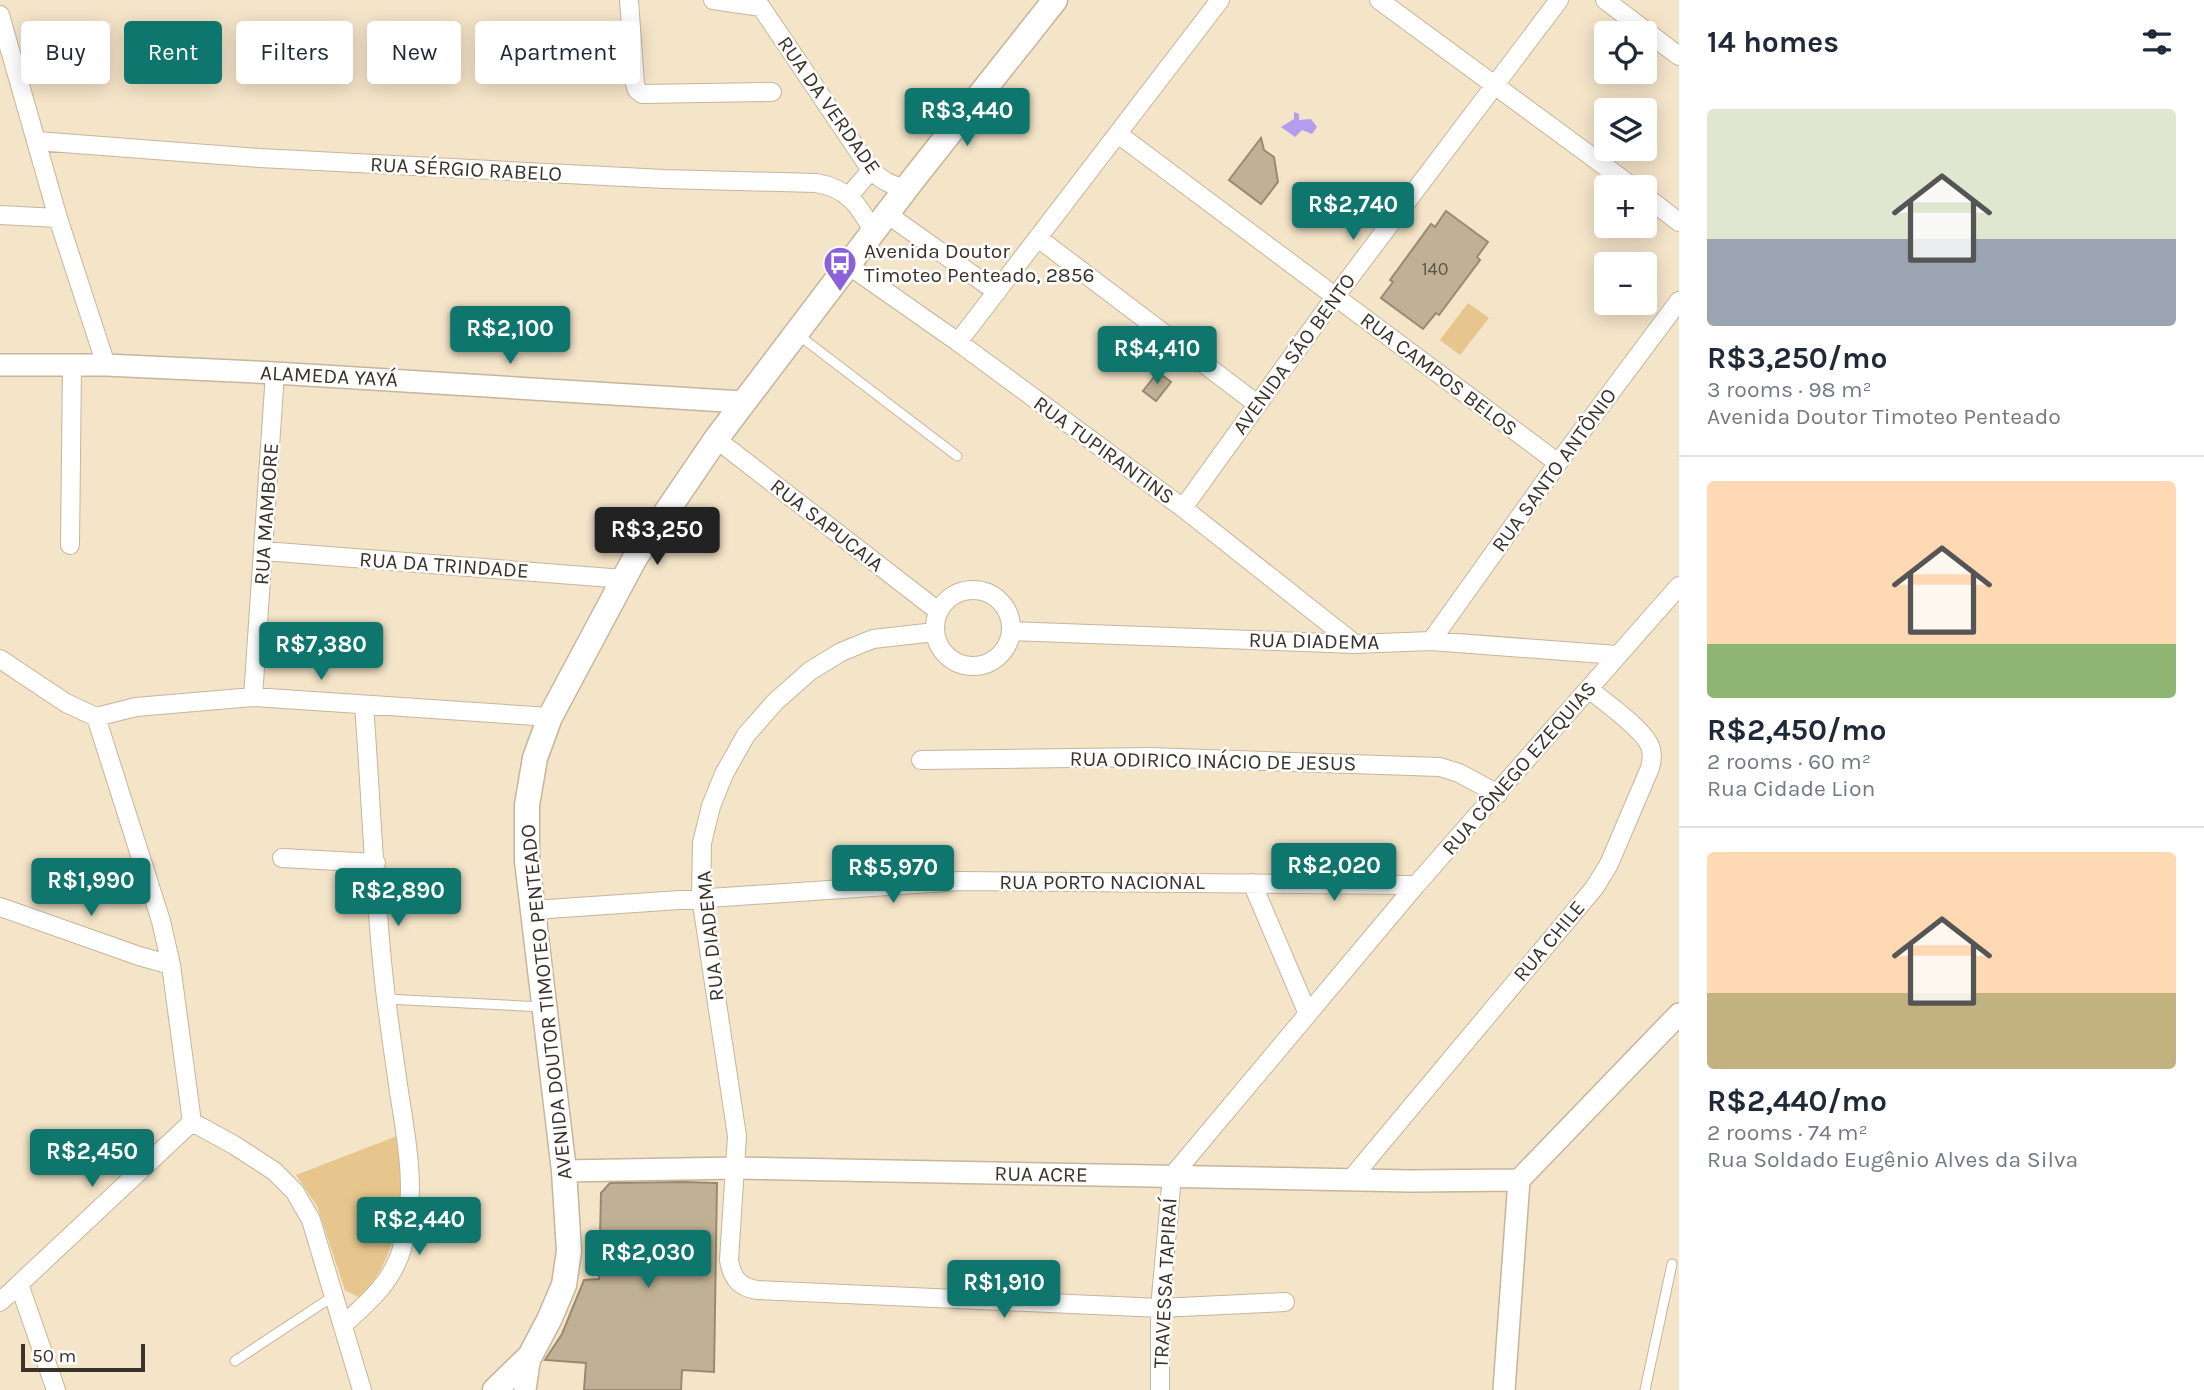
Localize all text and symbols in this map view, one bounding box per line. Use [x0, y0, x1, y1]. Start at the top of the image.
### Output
chip: Buy [21, 21, 110, 84]
chip: Rent [124, 21, 222, 84]
chip: Filters [236, 21, 353, 84]
chip: New [367, 21, 461, 84]
chip: Apartment [475, 21, 640, 84]
map controls [1594, 21, 1657, 315]
button: locate [1594, 21, 1657, 84]
icon: filters [2138, 23, 2176, 61]
text: 14 homes [1707, 24, 1839, 60]
street label: RUA DA VERDADE [773, 32, 885, 178]
pin: R$3,440 [902, 88, 1032, 148]
text: R$3,440 [921, 97, 1013, 124]
button: layers [1594, 98, 1657, 161]
street label: RUA SÉRGIO RABELO [369, 152, 563, 186]
icon: home [1879, 155, 2005, 281]
button: + [1594, 175, 1657, 238]
pin: R$2,740 [1288, 182, 1418, 242]
text: R$2,740 [1308, 191, 1398, 218]
place label: Avenida Doutor Timoteo Penteado, 2856 [864, 239, 1095, 287]
bus stop icon: Avenida Doutor Timoteo Penteado, 2856 [821, 244, 859, 293]
button: − [1594, 252, 1657, 315]
house number: 140 [1422, 258, 1448, 280]
street label: AVENIDA SÃO BENTO [1228, 269, 1360, 439]
pin: R$2,100 [445, 306, 575, 366]
street label: RUA CAMPOS BELOS [1356, 307, 1522, 441]
text: R$2,100 [466, 315, 554, 342]
pin: R$4,410 [1092, 326, 1222, 386]
text: R$4,410 [1114, 335, 1200, 362]
text: R$3,250/mo [1707, 340, 1887, 376]
street label: ALAMEDA YAYÁ [259, 360, 399, 392]
text: 3 rooms · 98 m² [1707, 376, 1872, 403]
street label: RUA SANTO ANTÔNIO [1487, 384, 1621, 556]
street label: RUA TUPIRANTINS [1029, 391, 1179, 509]
text: Avenida Doutor Timoteo Penteado [1707, 403, 2061, 430]
street label: RUA MAMBORE [249, 442, 283, 586]
street label: RUA SAPUCAIA [766, 473, 888, 577]
pin: R$3,250 [592, 508, 722, 567]
text: R$3,250 [611, 516, 703, 543]
icon: home [1879, 527, 2005, 653]
street label: RUA DA TRINDADE [358, 547, 530, 583]
pin: R$7,380 [256, 622, 386, 682]
street label: RUA DIADEMA [1248, 628, 1380, 654]
text: R$7,380 [275, 631, 367, 658]
street label: RUA CÔNEGO EZEQUIAS [1437, 676, 1601, 860]
text: R$2,450/mo [1707, 712, 1887, 748]
street label: RUA ODIRICO INÁCIO DE JESUS [1069, 746, 1357, 776]
text: 2 rooms · 60 m² [1707, 748, 1871, 775]
text: Rua Cidade Lion [1707, 775, 1875, 802]
street label: AVENIDA DOUTOR TIMOTEO PENTEADO [515, 823, 577, 1181]
pin: R$2,020 [1269, 844, 1399, 903]
pin: R$5,970 [828, 846, 958, 905]
text: R$2,020 [1287, 852, 1381, 879]
text: R$5,970 [848, 854, 938, 881]
pin: R$1,990 [26, 858, 156, 918]
text: R$1,990 [47, 867, 135, 894]
pin: R$2,890 [333, 869, 463, 928]
street label: RUA DIADEMA [691, 870, 729, 1002]
street label: RUA PORTO NACIONAL [999, 870, 1205, 894]
text: R$2,890 [351, 877, 445, 904]
street label: RUA CHILE [1508, 896, 1590, 986]
icon: home [1879, 898, 2005, 1024]
text: R$2,440/mo [1707, 1083, 1887, 1119]
text: 2 rooms · 74 m² [1707, 1119, 1868, 1146]
pin: R$2,450 [27, 1130, 157, 1189]
text: R$2,450 [46, 1138, 138, 1165]
text: Rua Soldado Eugênio Alves da Silva [1707, 1146, 2078, 1173]
street label: RUA ACRE [994, 1161, 1088, 1187]
street label: TRAVESSA TAPIRAÍ [1149, 1196, 1182, 1369]
pin: R$2,440 [354, 1198, 484, 1257]
text: R$2,440 [373, 1206, 465, 1233]
pin: R$2,030 [583, 1230, 713, 1290]
text: R$2,030 [601, 1239, 695, 1266]
pin: R$1,910 [939, 1260, 1069, 1320]
text: R$1,910 [963, 1269, 1045, 1296]
scale bar [21, 1341, 145, 1373]
text: 50 m [32, 1345, 76, 1367]

